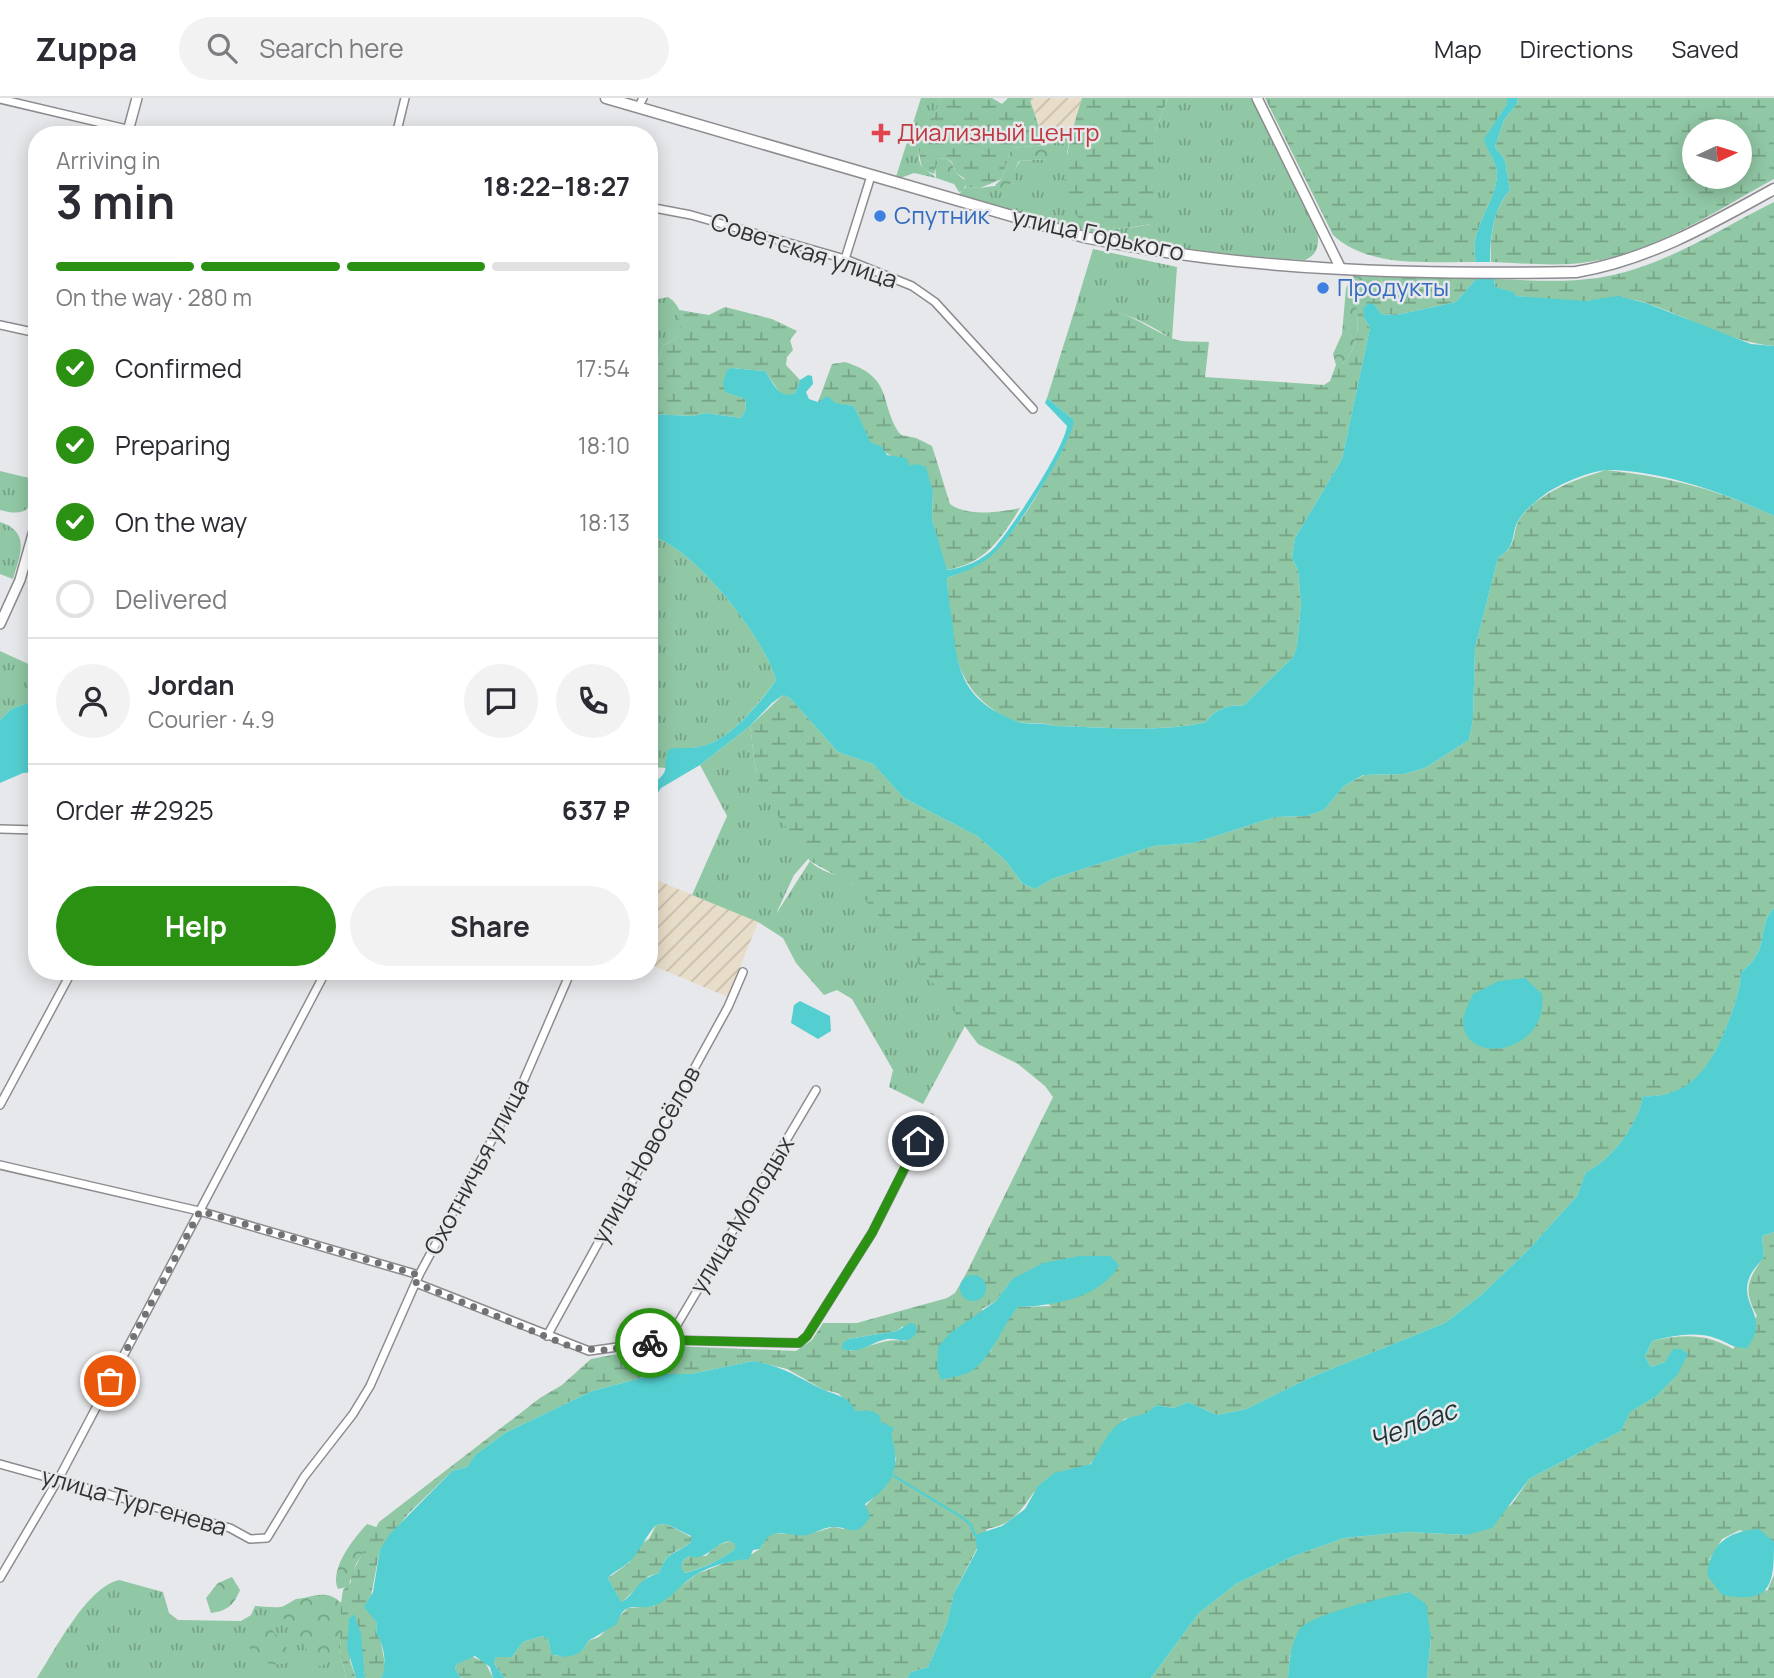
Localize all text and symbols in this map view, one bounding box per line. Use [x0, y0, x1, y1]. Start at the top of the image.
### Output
search box [179, 17, 669, 80]
text: Zuppa [35, 26, 137, 71]
icon: search [203, 29, 241, 67]
text: Search here [259, 30, 404, 66]
text: Map [1434, 32, 1482, 65]
text: Directions [1520, 32, 1633, 65]
text: Saved [1671, 32, 1739, 65]
place label: Диализный центр [897, 115, 1099, 148]
north arrow [1682, 119, 1752, 189]
map controls [1682, 119, 1752, 189]
marker: Диализный центр [871, 123, 891, 143]
text: Arriving in [56, 144, 161, 176]
text: 18:22–18:27 [483, 168, 630, 204]
text: 3 min [56, 170, 175, 233]
place label: Спутник [894, 198, 990, 231]
street label: улица Горького [1009, 199, 1188, 268]
street label: Советская улица [707, 204, 902, 295]
marker: Спутник [872, 208, 888, 224]
place label: Продукты [1337, 270, 1449, 303]
marker: Продукты [1315, 280, 1331, 296]
text: On the way · 280 m [56, 281, 252, 313]
icon: check [56, 349, 94, 387]
text: Confirmed [115, 350, 242, 386]
text: 17:54 [576, 352, 630, 384]
icon: check [56, 426, 94, 464]
text: Preparing [115, 427, 231, 463]
text: 18:10 [578, 429, 630, 461]
icon: check [56, 503, 94, 541]
text: On the way [115, 504, 247, 540]
text: 18:13 [579, 506, 630, 538]
text: Delivered [115, 581, 227, 617]
button: person [56, 664, 130, 738]
button: chat [464, 664, 538, 738]
button: phone [556, 664, 630, 738]
text: Jordan [148, 667, 234, 703]
text: Courier · 4.9 [148, 703, 275, 735]
text: Order #2925 [56, 792, 214, 828]
text: 637 ₽ [562, 792, 630, 828]
button: Help [56, 886, 336, 966]
button: Share [350, 886, 630, 966]
street label: улица Новосёлов [582, 1059, 707, 1249]
street label: Охотничья улица [415, 1073, 536, 1260]
pin [888, 1111, 948, 1171]
icon: home [899, 1122, 937, 1160]
street label: улица Молодых [681, 1129, 801, 1299]
courier [615, 1308, 685, 1378]
icon: bike [631, 1324, 669, 1362]
pin [80, 1351, 140, 1411]
icon: bag [91, 1362, 129, 1400]
water label: Челбас [1364, 1390, 1464, 1457]
street label: улица Тургенева [38, 1458, 231, 1543]

